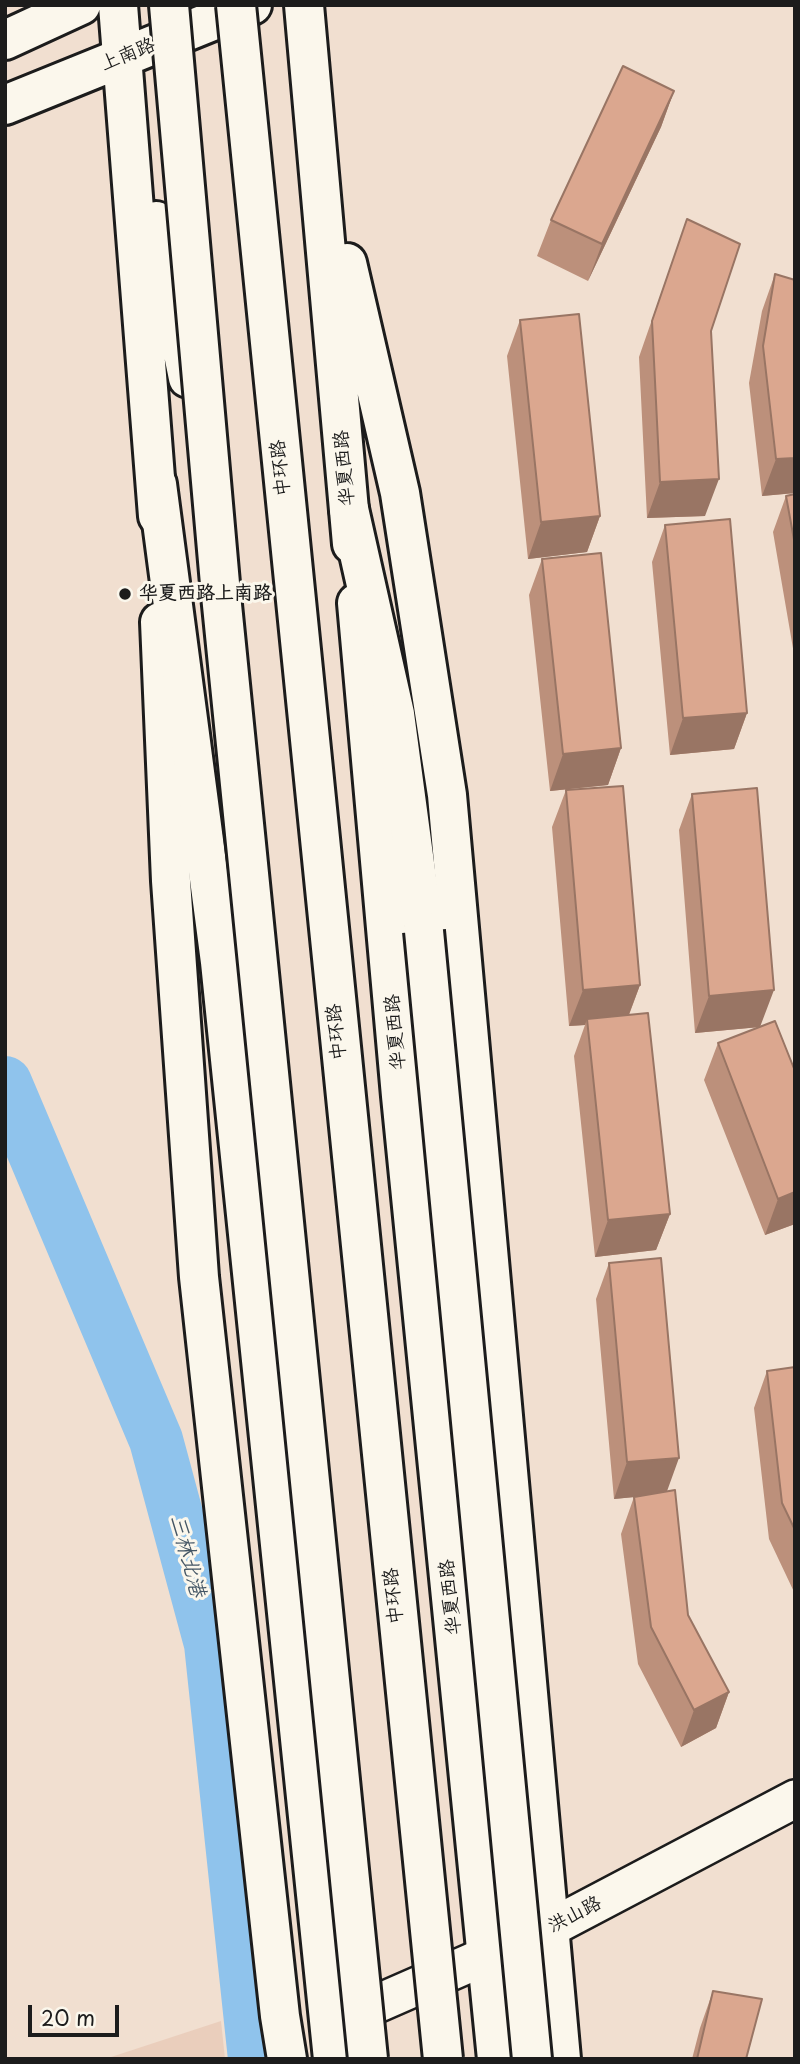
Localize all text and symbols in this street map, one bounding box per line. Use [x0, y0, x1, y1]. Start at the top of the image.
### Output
street label: 上南路 [97, 34, 159, 76]
street label: 华夏西路 [330, 429, 360, 507]
street label: 中环路 [267, 438, 295, 498]
place label: 华夏西路上南路 [139, 583, 272, 605]
marker: 华夏西路上南路 [117, 586, 133, 602]
street label: 华夏西路 [381, 993, 411, 1071]
street label: 中环路 [323, 1002, 351, 1062]
water label: 三林北港 [164, 1512, 210, 1600]
street label: 华夏西路 [436, 1558, 466, 1636]
street label: 中环路 [380, 1566, 408, 1626]
street label: 洪山路 [544, 1892, 606, 1938]
scale bar [32, 1990, 122, 2034]
text: 20 m [41, 2001, 95, 2033]

